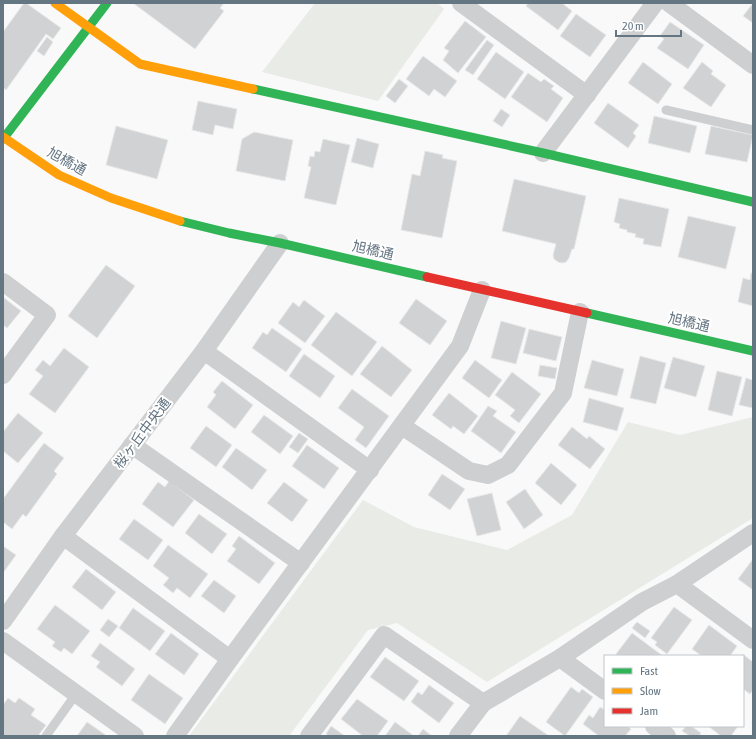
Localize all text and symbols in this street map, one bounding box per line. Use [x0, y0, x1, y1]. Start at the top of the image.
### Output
scale bar [616, 12, 681, 38]
text: 20 m [622, 19, 644, 33]
street label: 旭橋通 [45, 144, 89, 178]
street label: 旭橋通 [351, 237, 395, 263]
street label: 旭橋通 [667, 309, 711, 335]
street label: 桜ヶ丘中央通 [110, 395, 174, 471]
legend [604, 655, 744, 727]
text: Fast [640, 664, 658, 678]
text: Slow [640, 684, 661, 698]
text: Jam [640, 704, 658, 718]

